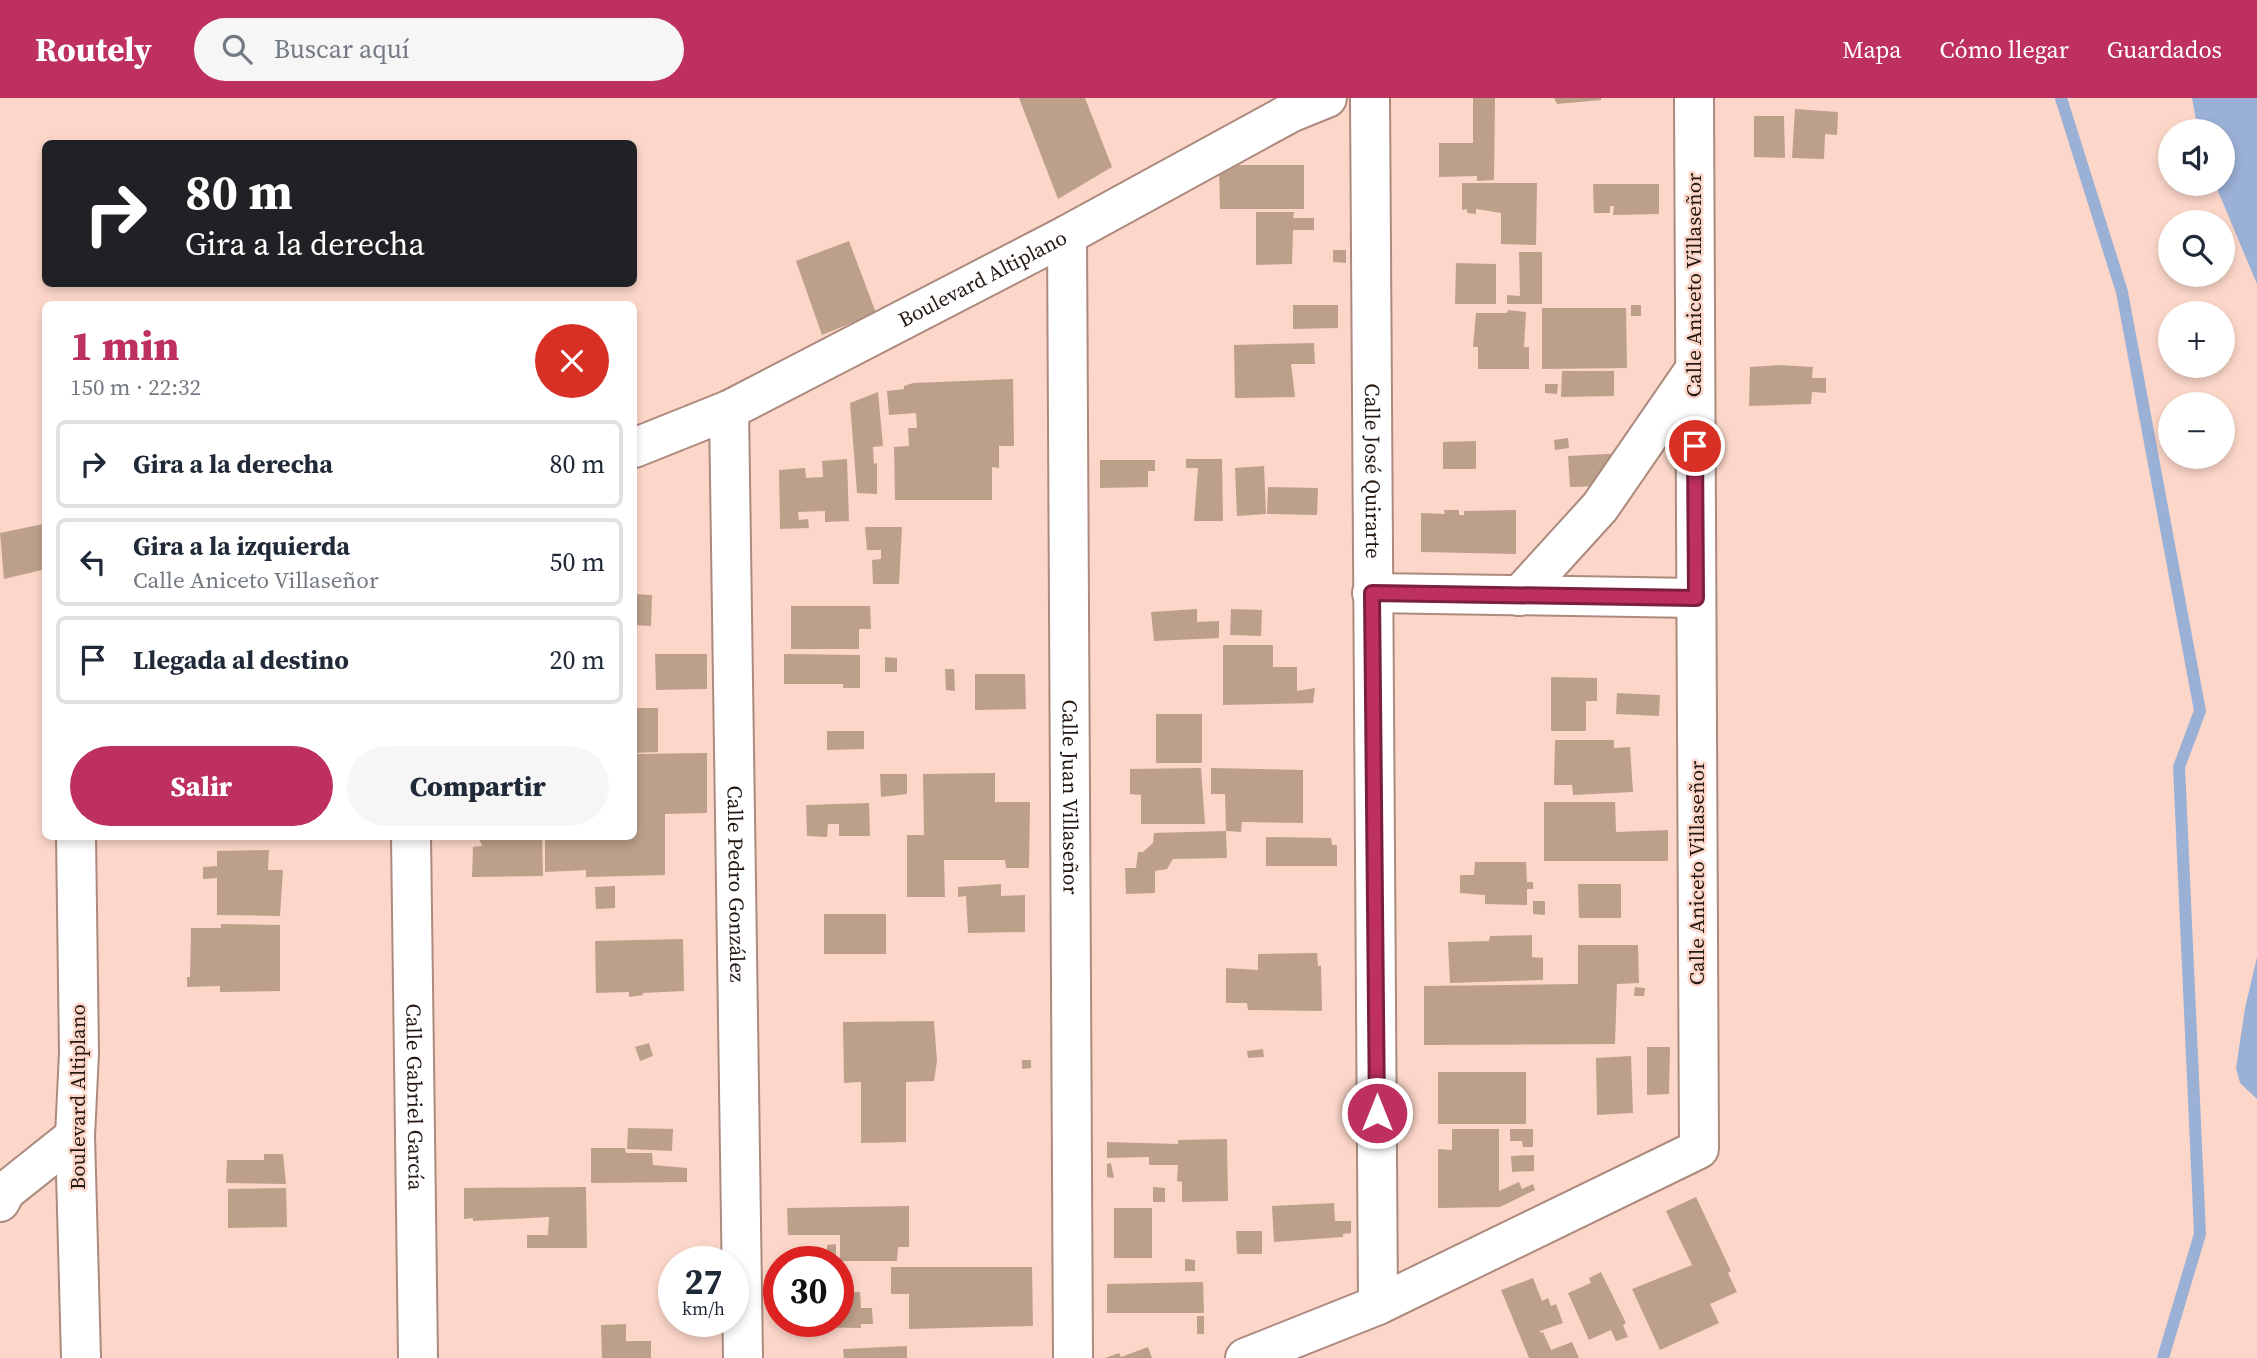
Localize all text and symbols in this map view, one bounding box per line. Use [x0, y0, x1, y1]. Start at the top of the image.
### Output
search box [194, 18, 684, 81]
text: Routely [35, 27, 152, 72]
icon: search [218, 30, 256, 68]
text: Buscar aquí [274, 31, 410, 67]
text: Mapa [1842, 33, 1901, 66]
text: Cómo llegar [1939, 33, 2069, 66]
text: Guardados [2107, 33, 2222, 66]
map controls [2158, 119, 2235, 469]
button: sound [2158, 119, 2235, 196]
text: 80 m [185, 158, 293, 225]
icon: right [70, 168, 161, 259]
street label: Calle Aniceto Villaseñor [1679, 173, 1708, 397]
button: search [2158, 210, 2235, 287]
text: Gira a la derecha [185, 222, 425, 266]
street label: Boulevard Altiplano [893, 223, 1072, 334]
button: + [2158, 301, 2235, 378]
text: 1 min [70, 316, 180, 374]
button: close [535, 324, 609, 398]
text: 150 m · 22:32 [70, 371, 201, 403]
street label: Calle José Quirarte [1358, 383, 1388, 559]
button: − [2158, 392, 2235, 469]
pin [1665, 416, 1725, 476]
icon: arrive [1676, 427, 1714, 465]
icon: right [74, 445, 112, 483]
text: Gira a la derecha [133, 446, 333, 482]
text: 80 m [550, 446, 605, 482]
text: Gira a la izquierda [133, 528, 350, 564]
icon: left [74, 543, 112, 581]
text: 50 m [550, 544, 605, 580]
text: Calle Aniceto Villaseñor [133, 564, 379, 596]
icon: arrive [74, 641, 112, 679]
text: Llegada al destino [133, 642, 349, 678]
text: 20 m [550, 642, 605, 678]
street label: Calle Juan Villaseñor [1055, 699, 1086, 895]
button: Salir [70, 746, 333, 826]
button: Compartir [347, 746, 609, 826]
street label: Calle Aniceto Villaseñor [1682, 761, 1711, 985]
street label: Calle Pedro González [721, 785, 752, 983]
street label: Calle Gabriel García [399, 1003, 431, 1191]
street label: Boulevard Altiplano [63, 1004, 92, 1190]
position arrow [1340, 1076, 1414, 1150]
speed limit sign: 30 [763, 1246, 854, 1337]
text: 27 [685, 1258, 722, 1306]
text: km/h [682, 1296, 725, 1321]

